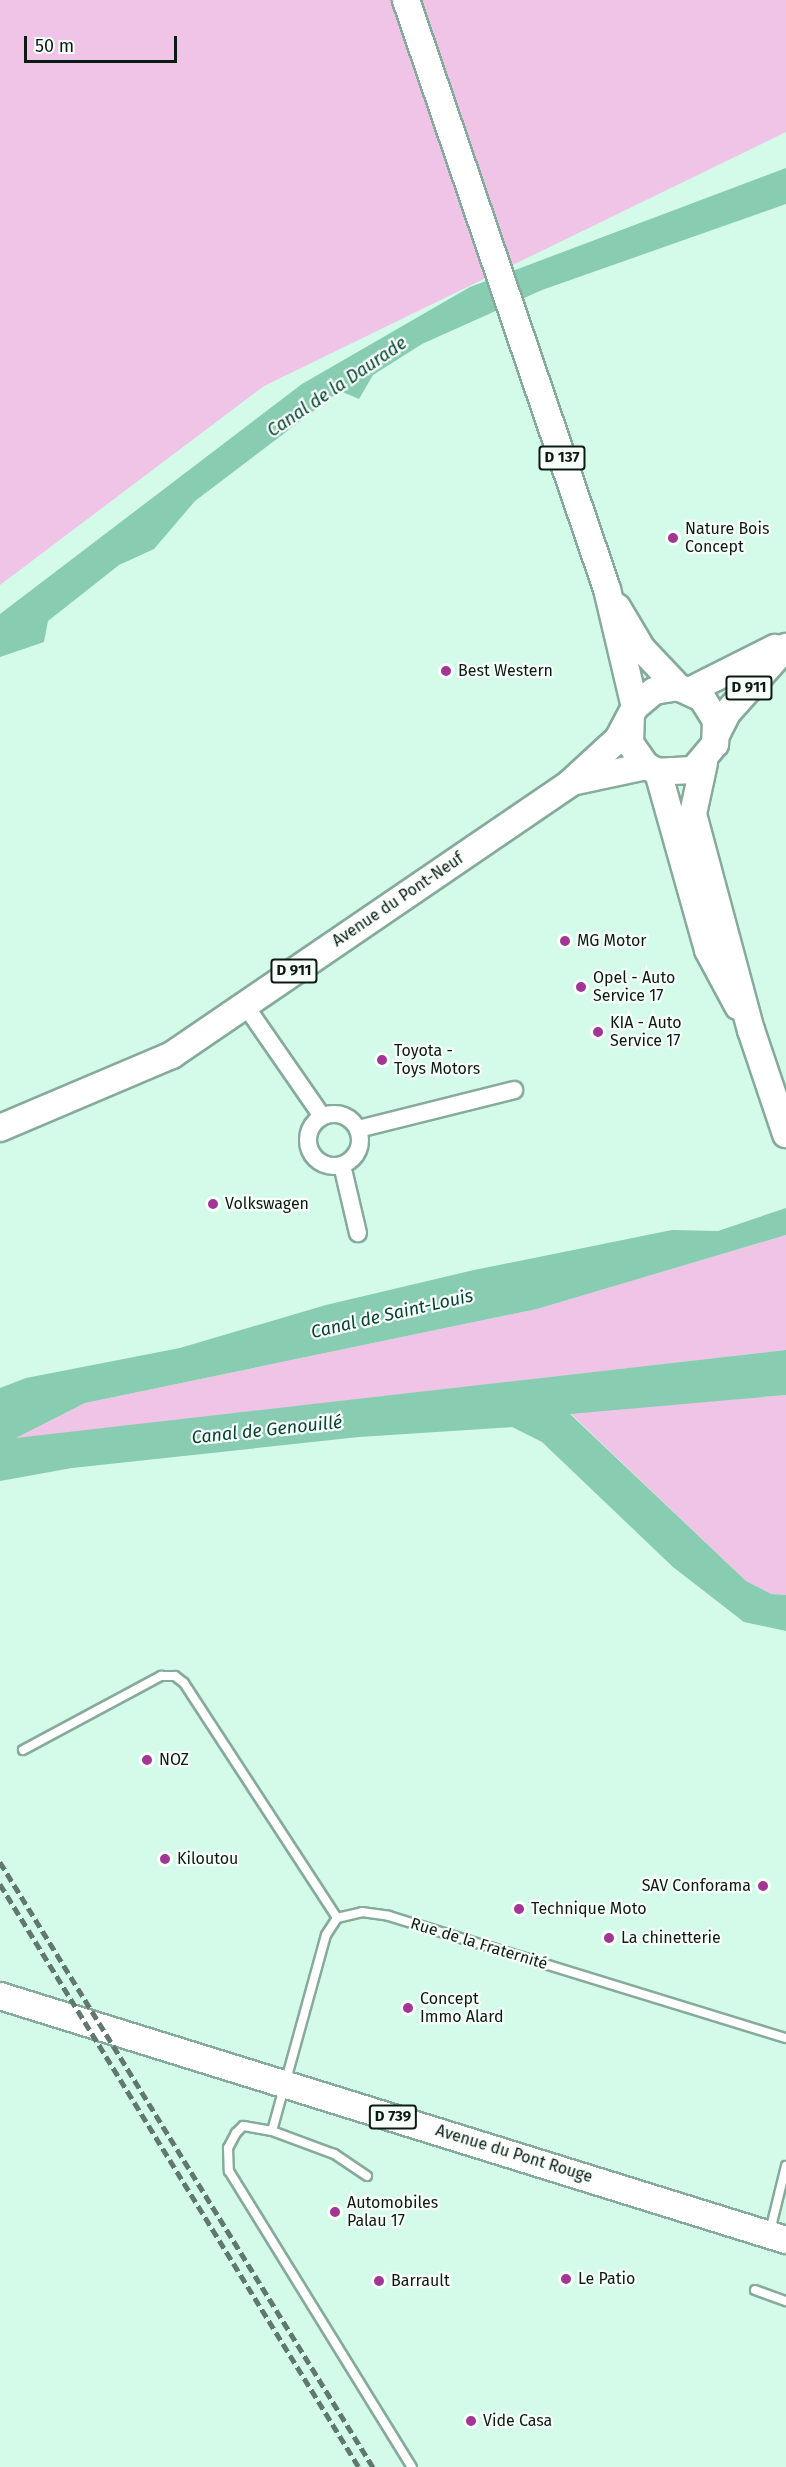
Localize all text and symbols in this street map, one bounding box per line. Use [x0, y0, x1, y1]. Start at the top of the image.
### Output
scale bar [27, 24, 180, 62]
text: 50 m [35, 35, 74, 57]
water label: Canal de la Daurade [263, 332, 411, 442]
road number: D 137 [538, 446, 586, 470]
place label: Nature Bois Concept [685, 519, 769, 557]
marker: Nature Bois Concept [666, 531, 680, 545]
place label: Best Western [458, 661, 553, 681]
marker: Best Western [439, 664, 453, 678]
road number: D 911 [725, 676, 773, 700]
street label: Avenue du Pont-Neuf [329, 849, 467, 951]
place label: MG Motor [577, 931, 646, 951]
marker: MG Motor [558, 934, 572, 948]
road number: D 911 [270, 959, 318, 983]
place label: Opel - Auto Service 17 [593, 968, 675, 1006]
marker: Opel - Auto Service 17 [574, 980, 588, 994]
place label: KIA - Auto Service 17 [610, 1013, 682, 1051]
marker: KIA - Auto Service 17 [591, 1025, 605, 1039]
place label: Toyota - Toys Motors [394, 1041, 480, 1079]
marker: Toyota - Toys Motors [375, 1053, 389, 1067]
place label: Volkswagen [225, 1194, 309, 1214]
marker: Volkswagen [206, 1197, 220, 1211]
water label: Canal de Saint-Louis [309, 1285, 475, 1343]
water label: Canal de Genouillé [191, 1411, 343, 1449]
place label: NOZ [159, 1750, 189, 1770]
marker: NOZ [140, 1753, 154, 1767]
place label: Kiloutou [177, 1849, 238, 1869]
marker: Kiloutou [158, 1852, 172, 1866]
place label: SAV Conforama [642, 1876, 751, 1896]
marker: SAV Conforama [756, 1879, 770, 1893]
place label: Technique Moto [531, 1899, 647, 1919]
marker: Technique Moto [512, 1902, 526, 1916]
street label: Rue de la Fraternité [408, 1914, 550, 1974]
place label: La chinetterie [621, 1928, 721, 1948]
marker: La chinetterie [602, 1931, 616, 1945]
place label: Concept Immo Alard [420, 1989, 503, 2027]
marker: Concept Immo Alard [401, 2001, 415, 2015]
road number: D 739 [368, 2105, 418, 2129]
street label: Avenue du Pont Rouge [433, 2121, 595, 2187]
place label: Automobiles Palau 17 [347, 2193, 438, 2231]
marker: Automobiles Palau 17 [328, 2205, 342, 2219]
place label: Le Patio [578, 2269, 635, 2289]
place label: Barrault [391, 2271, 450, 2291]
marker: Le Patio [559, 2272, 573, 2286]
marker: Barrault [372, 2274, 386, 2288]
place label: Vide Casa [483, 2411, 552, 2431]
marker: Vide Casa [464, 2414, 478, 2428]

